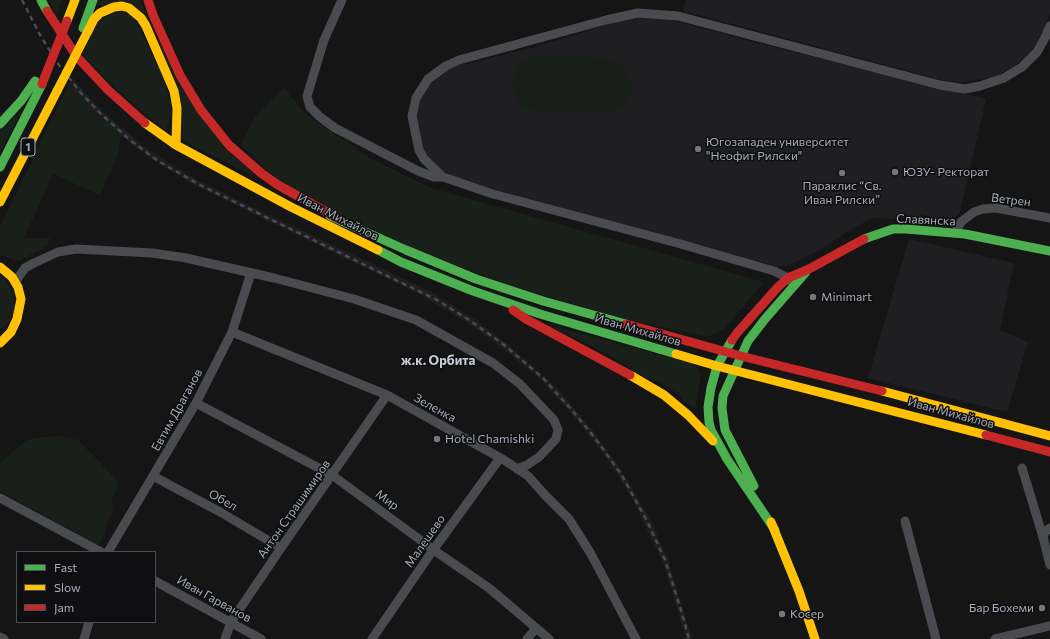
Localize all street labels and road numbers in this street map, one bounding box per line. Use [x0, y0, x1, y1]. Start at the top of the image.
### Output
road number: 1 [21, 138, 35, 156]
street label: Иван Михайлов [295, 190, 381, 244]
street label: Ветрен [990, 190, 1032, 210]
street label: Славянска [896, 211, 956, 229]
street label: Иван Михайлов [593, 311, 683, 349]
street label: Евтим Драганов [149, 367, 205, 453]
street label: Зеленка [411, 391, 459, 425]
street label: Иван Михайлов [906, 395, 996, 431]
street label: Антон Страшимиров [255, 457, 333, 561]
street label: Обел [206, 486, 240, 514]
street label: Мир [372, 487, 402, 513]
street label: Малешево [402, 512, 448, 570]
street label: Иван Гарванов [174, 573, 254, 625]

